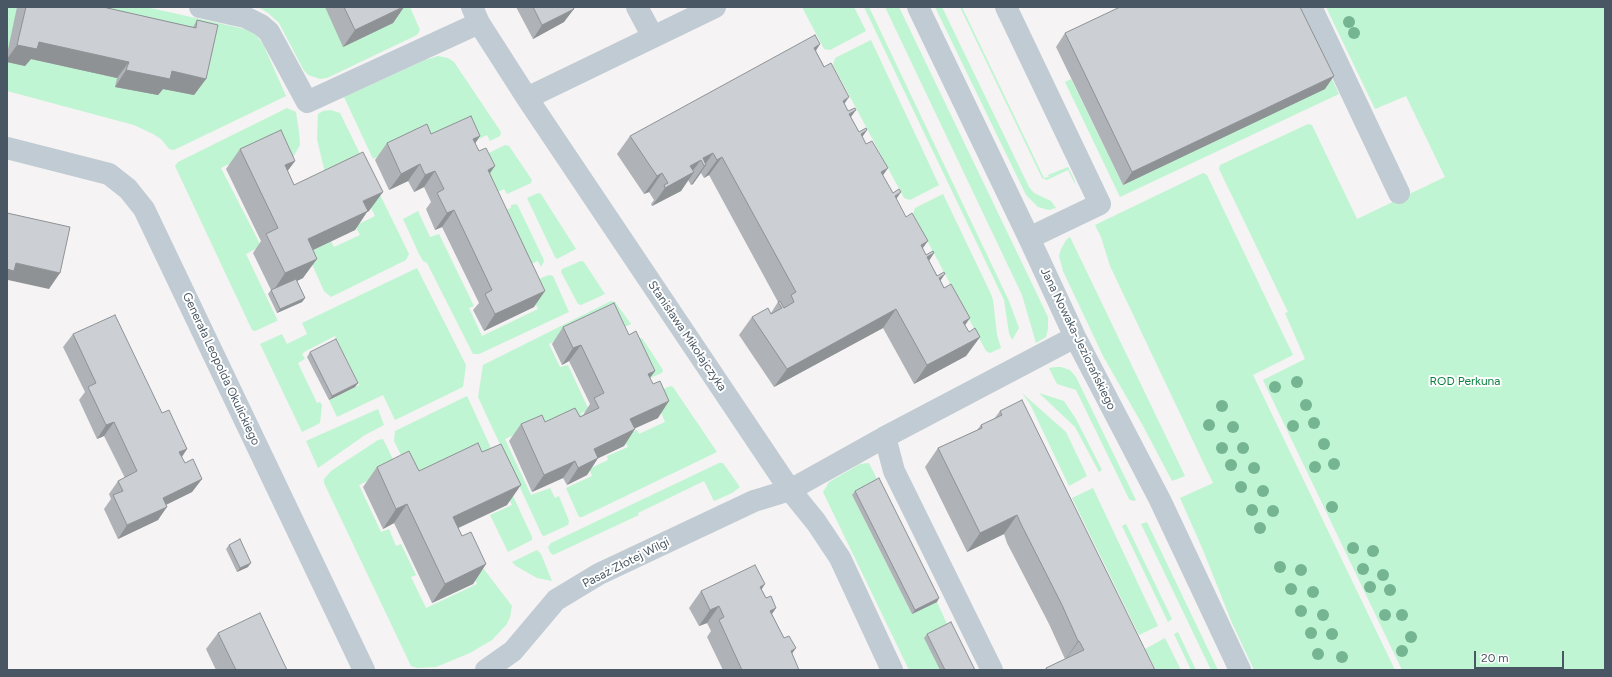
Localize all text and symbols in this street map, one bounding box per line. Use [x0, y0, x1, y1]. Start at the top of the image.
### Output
street label: Jana Nowaka-Jeziorańskiego [1037, 266, 1119, 412]
street label: Stanisława Mikołajczyka [645, 278, 729, 394]
street label: Generała Leopolda Okulickiego [179, 290, 263, 448]
park label: ROD Perkuna [1430, 374, 1500, 388]
street label: Pasaż Złotej Wilgi [580, 535, 672, 591]
scale bar [1476, 643, 1566, 669]
text: 20 m [1481, 651, 1509, 665]

